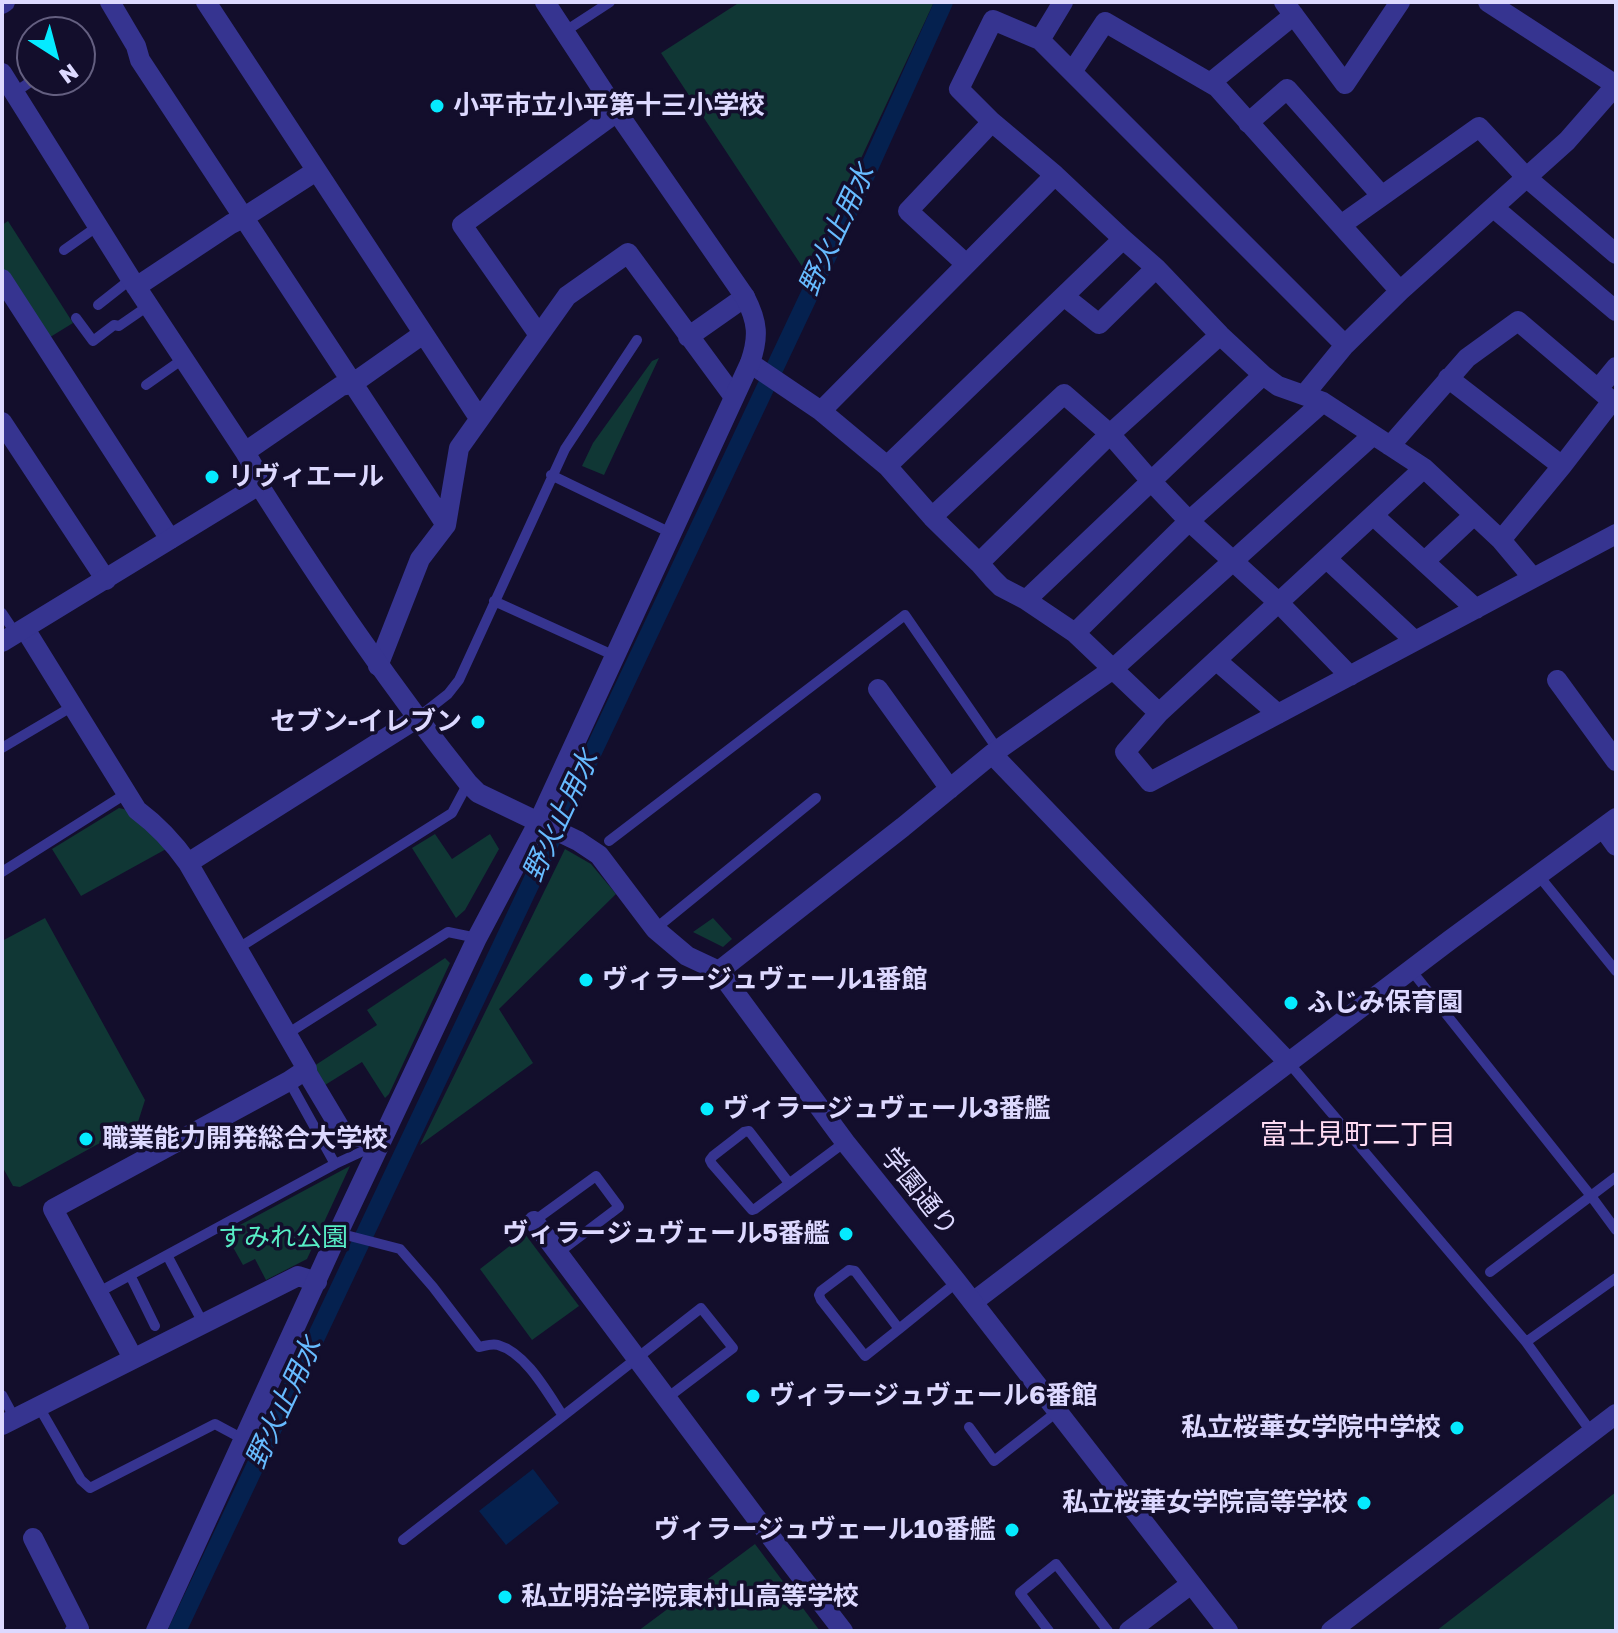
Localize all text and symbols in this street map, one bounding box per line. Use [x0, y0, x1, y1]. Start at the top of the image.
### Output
north arrow [16, 16, 96, 96]
text: N [55, 58, 84, 90]
place label: 小平市立小平第十三小学校 [453, 90, 765, 122]
marker: 小平市立小平第十三小学校 [428, 97, 446, 115]
water label: 野火止用水 [792, 159, 882, 301]
place label: リヴィエール [228, 461, 384, 493]
marker: リヴィエール [203, 468, 221, 486]
place label: セブン-イレブン [270, 706, 462, 738]
marker: セブン-イレブン [469, 713, 487, 731]
water label: 野火止用水 [516, 745, 606, 887]
place label: ヴィラージュヴェール1番館 [602, 964, 927, 996]
marker: ヴィラージュヴェール1番館 [577, 971, 595, 989]
place label: ふじみ保育園 [1307, 987, 1463, 1019]
marker: ふじみ保育園 [1282, 994, 1300, 1012]
place label: ヴィラージュヴェール3番艦 [723, 1093, 1051, 1125]
marker: ヴィラージュヴェール3番艦 [698, 1100, 716, 1118]
district label: 富士見町二丁目 [1260, 1118, 1456, 1152]
place label: 職業能力開発総合大学校 [102, 1123, 388, 1155]
marker: 職業能力開発総合大学校 [77, 1130, 95, 1148]
street label: 学園通り [874, 1142, 964, 1242]
place label: ヴィラージュヴェール5番艦 [502, 1218, 830, 1250]
park label: すみれ公園 [218, 1222, 348, 1254]
marker: ヴィラージュヴェール5番艦 [837, 1225, 855, 1243]
water label: 野火止用水 [239, 1332, 329, 1474]
place label: ヴィラージュヴェール6番館 [769, 1380, 1098, 1412]
marker: ヴィラージュヴェール6番館 [744, 1387, 762, 1405]
place label: 私立桜華女学院中学校 [1181, 1412, 1441, 1444]
marker: 私立桜華女学院中学校 [1448, 1419, 1466, 1437]
place label: 私立桜華女学院高等学校 [1062, 1487, 1348, 1519]
marker: 私立桜華女学院高等学校 [1355, 1494, 1373, 1512]
place label: ヴィラージュヴェール10番艦 [654, 1514, 996, 1546]
marker: ヴィラージュヴェール10番艦 [1003, 1521, 1021, 1539]
place label: 私立明治学院東村山高等学校 [521, 1581, 859, 1613]
marker: 私立明治学院東村山高等学校 [496, 1588, 514, 1606]

